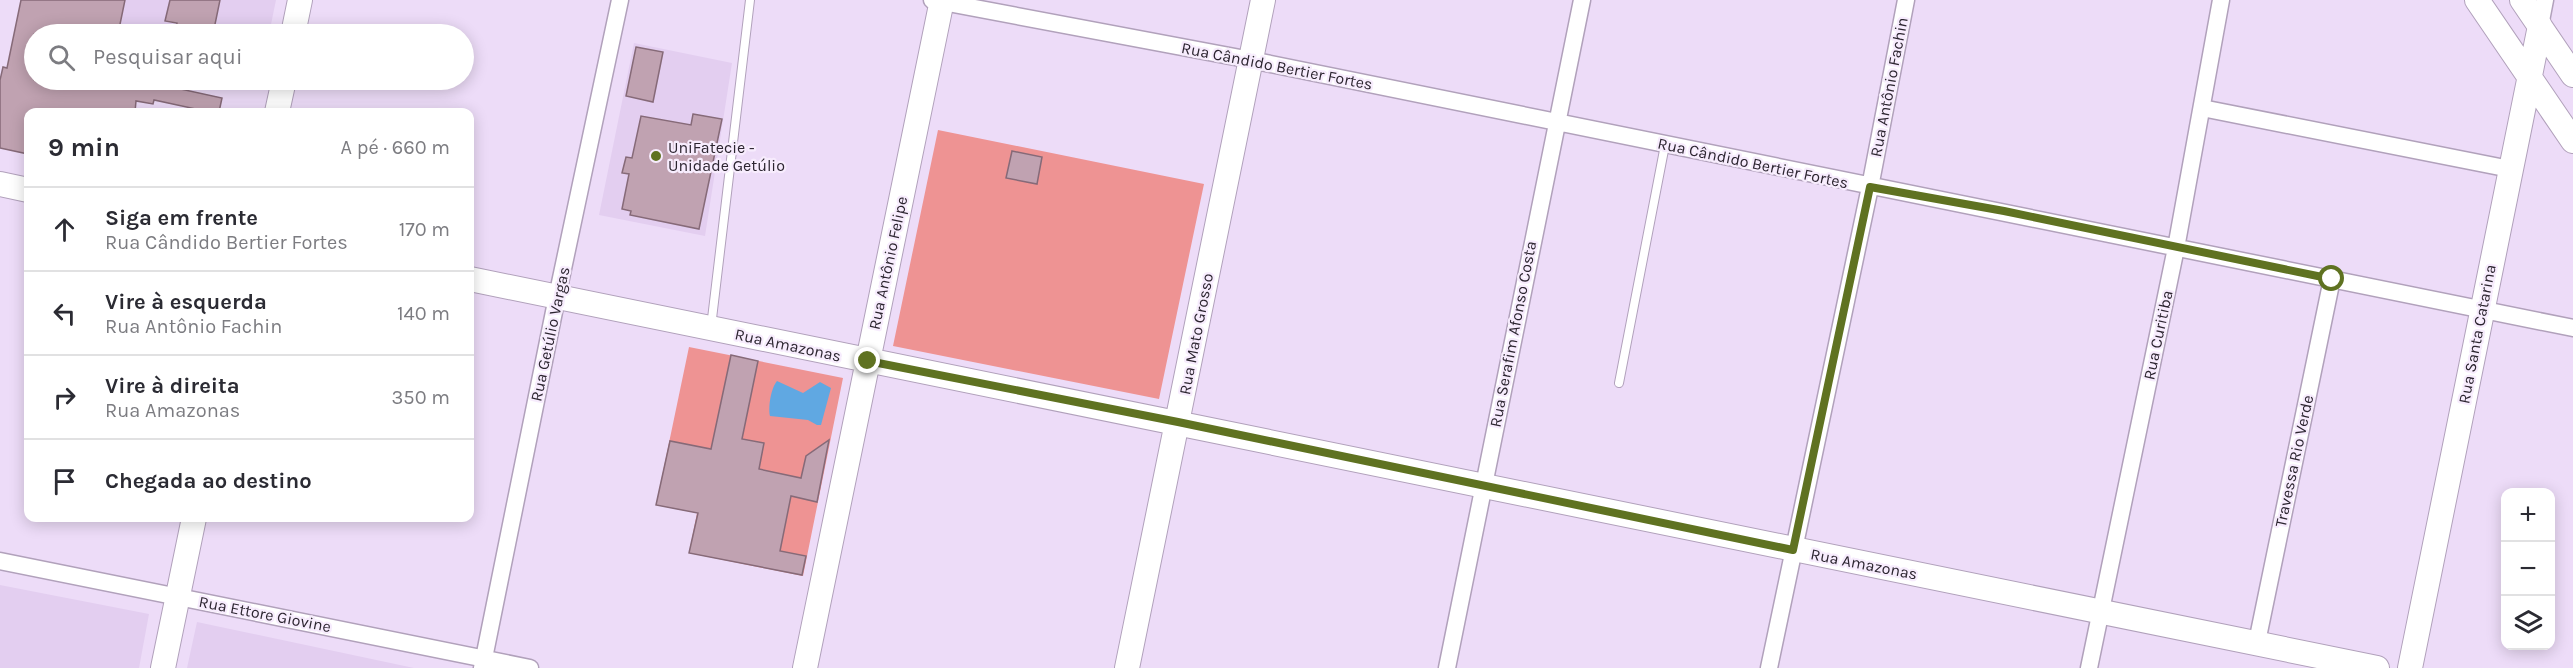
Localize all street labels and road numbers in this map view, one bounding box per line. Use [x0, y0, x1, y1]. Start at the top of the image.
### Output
street label: Rua Antônio Fachin [1866, 16, 1912, 158]
street label: Rua Cândido Bertier Fortes [1180, 38, 1374, 94]
street label: Rua Cândido Bertier Fortes [1656, 134, 1850, 192]
street label: Rua Antônio Felipe [865, 195, 911, 331]
street label: Rua Serafim Afonso Costa [1486, 239, 1540, 429]
street label: Rua Santa Catarina [2454, 263, 2500, 405]
street label: Rua Getúlio Vargas [526, 265, 574, 403]
street label: Rua Mato Grosso [1175, 272, 1217, 396]
street label: Rua Curitiba [2139, 288, 2177, 382]
street label: Rua Amazonas [733, 324, 843, 366]
street label: Travessa Rio Verde [2271, 393, 2317, 529]
street label: Rua Amazonas [1809, 544, 1919, 584]
street label: Rua Ettore Giovine [197, 592, 333, 636]

